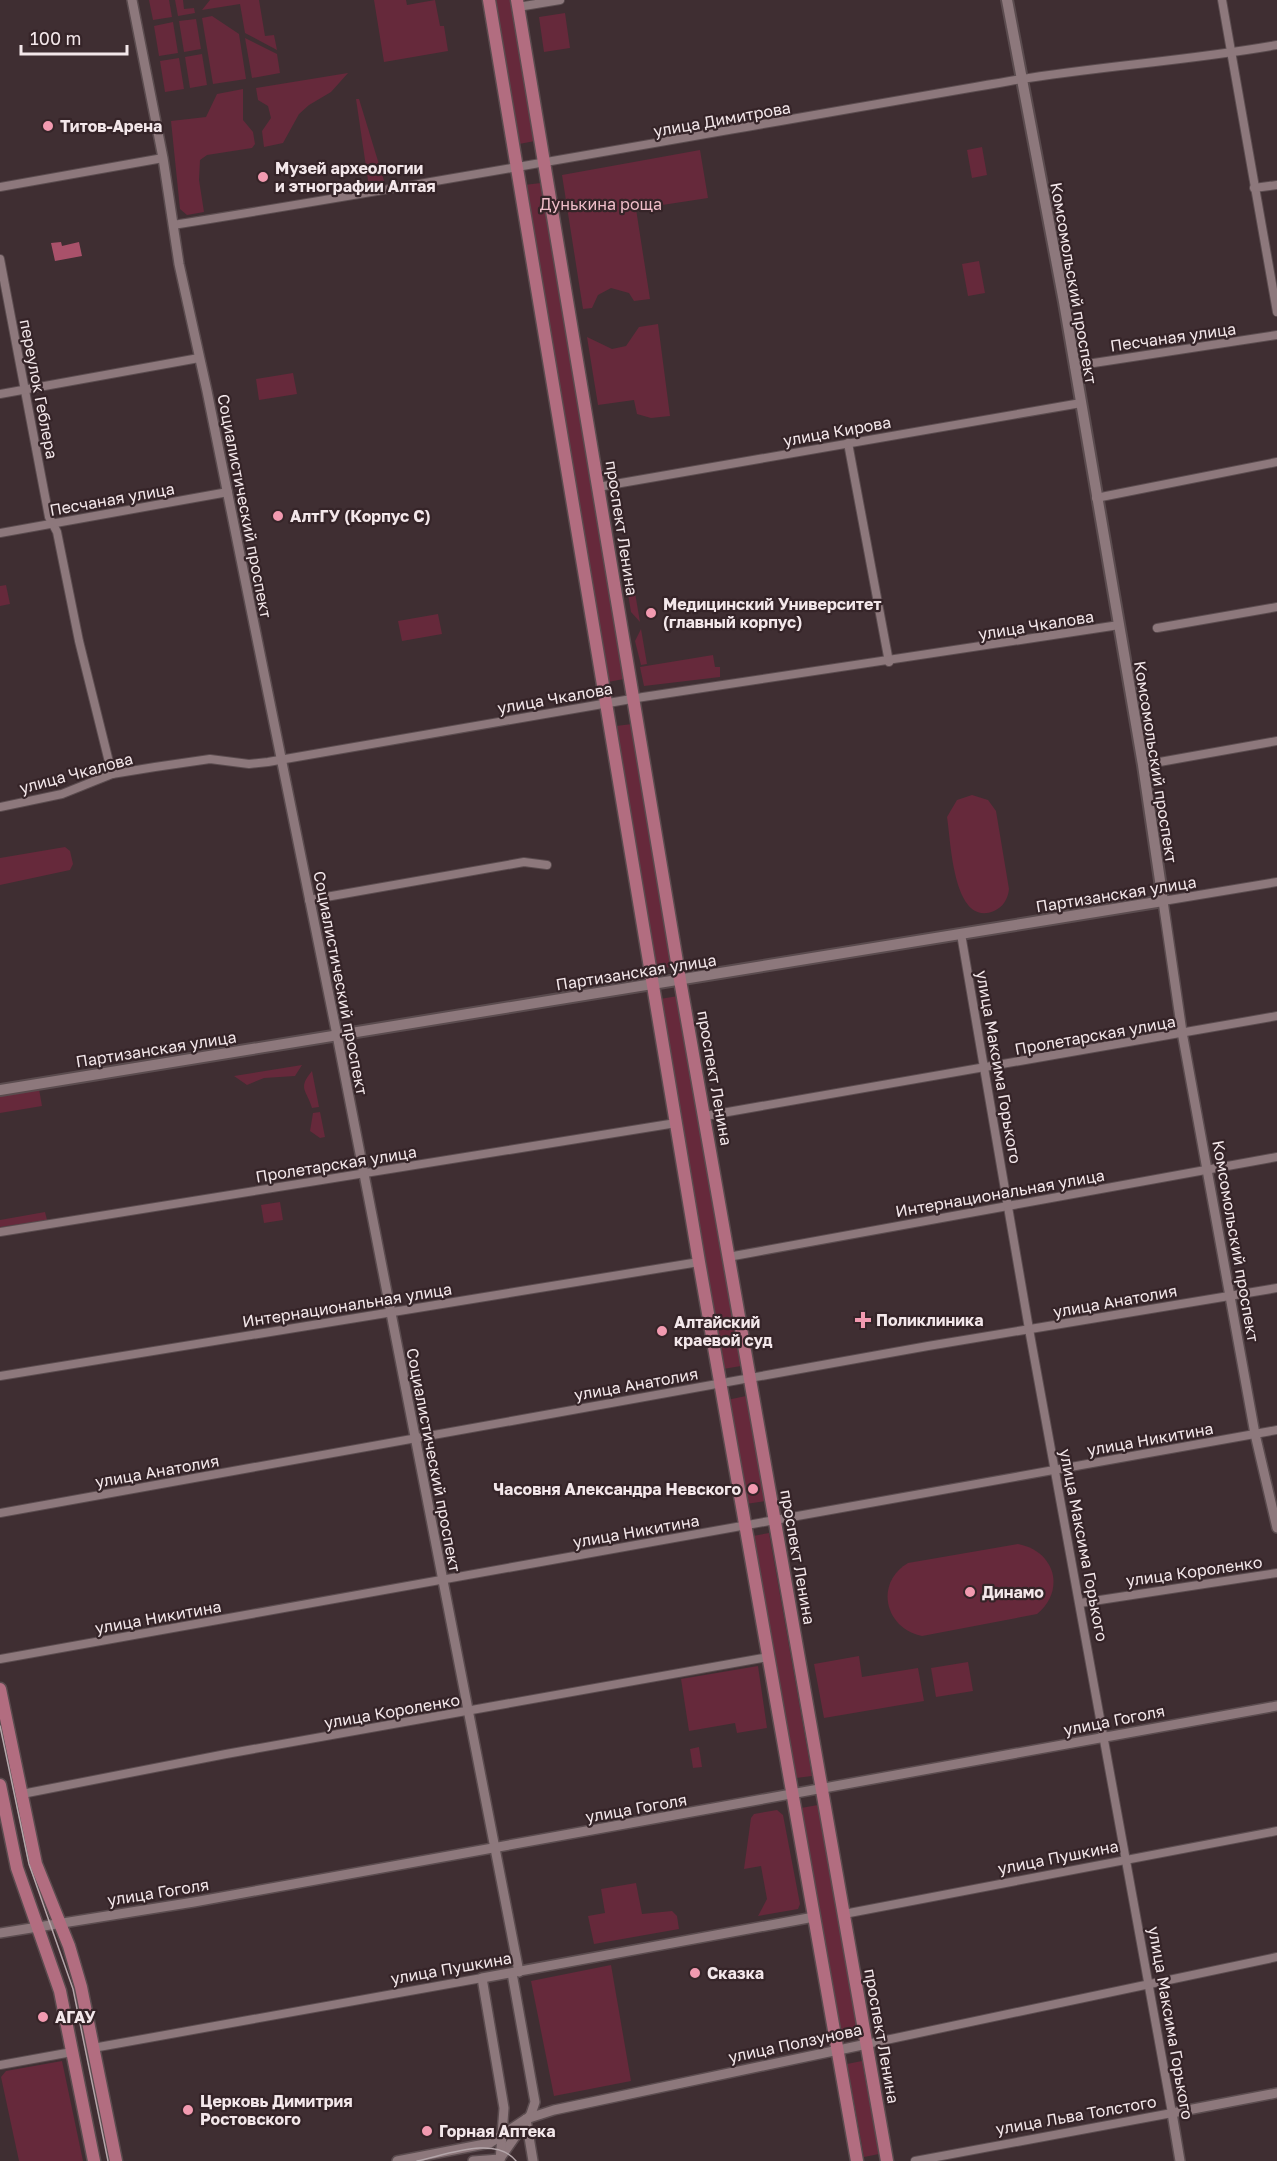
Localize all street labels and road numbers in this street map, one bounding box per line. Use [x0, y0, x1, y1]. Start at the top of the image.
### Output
street label: улица Димитрова [652, 97, 792, 141]
street label: Комсомольский проспект [1046, 181, 1102, 385]
street label: переулок Геблера [16, 317, 62, 461]
street label: Песчаная улица [1109, 318, 1237, 356]
street label: Социалистический проспект [213, 392, 277, 620]
street label: улица Кирова [781, 412, 893, 450]
street label: проспект Ленина [601, 459, 643, 597]
street label: Песчаная улица [48, 478, 176, 520]
street label: улица Чкалова [977, 606, 1095, 644]
street label: Комсомольский проспект [1130, 660, 1182, 865]
street label: улица Чкалова [496, 678, 614, 718]
street label: улица Чкалова [17, 748, 135, 798]
street label: Социалистический проспект [309, 869, 373, 1097]
street label: Партизанская улица [1034, 871, 1198, 917]
street label: Партизанская улица [554, 949, 718, 995]
street label: улица Максима Горького [972, 969, 1026, 1165]
street label: проспект Ленина [693, 1009, 737, 1147]
street label: Пролетарская улица [1013, 1011, 1177, 1059]
street label: Партизанская улица [74, 1026, 238, 1072]
street label: Комсомольский проспект [1208, 1139, 1264, 1343]
street label: Пролетарская улица [254, 1141, 418, 1187]
street label: Интернациональная улица [894, 1165, 1106, 1221]
street label: Интернациональная улица [241, 1279, 453, 1331]
street label: улица Анатолия [1051, 1280, 1179, 1322]
street label: Социалистический проспект [402, 1346, 466, 1574]
street label: улица Анатолия [572, 1363, 700, 1405]
street label: улица Никитина [1085, 1418, 1215, 1460]
street label: улица Максима Горького [1055, 1447, 1113, 1643]
street label: улица Анатолия [93, 1450, 221, 1492]
street label: проспект Ленина [776, 1488, 820, 1626]
street label: улица Никитина [571, 1510, 701, 1552]
street label: улица Короленко [1125, 1552, 1263, 1590]
street label: улица Никитина [93, 1596, 223, 1638]
street label: улица Короленко [323, 1689, 461, 1733]
street label: улица Гоголя [1062, 1700, 1166, 1740]
street label: улица Гоголя [584, 1789, 688, 1827]
street label: улица Пушкина [996, 1835, 1120, 1879]
street label: улица Гоголя [106, 1874, 210, 1910]
street label: улица Максима Горького [1144, 1925, 1198, 2121]
street label: улица Пушкина [389, 1948, 513, 1988]
street label: проспект Ленина [860, 1967, 904, 2105]
street label: улица Ползунова [726, 2019, 864, 2067]
street label: улица Льва Толстого [994, 2091, 1158, 2139]

